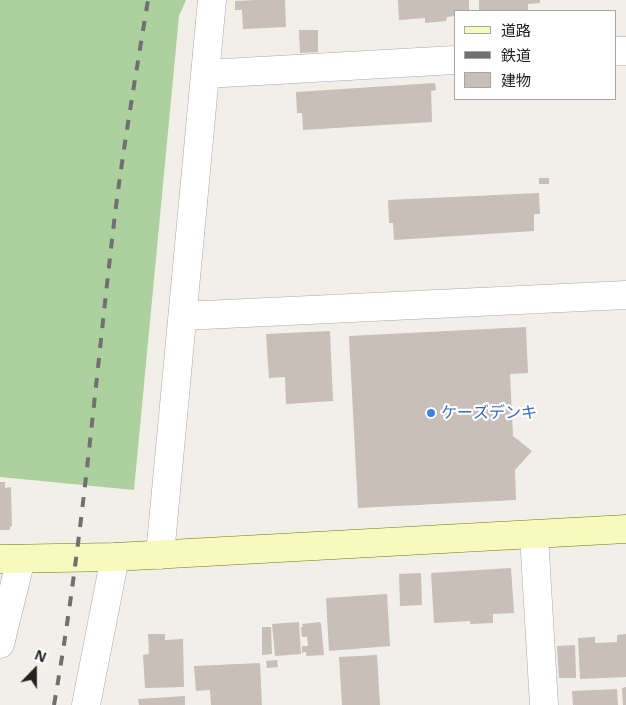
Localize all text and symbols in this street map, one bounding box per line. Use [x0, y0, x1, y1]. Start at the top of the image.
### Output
legend [454, 10, 616, 100]
text: 道路 [501, 20, 531, 40]
text: 鉄道 [501, 45, 531, 65]
text: 建物 [501, 70, 531, 90]
place label: ケーズデンキ [441, 403, 537, 423]
marker: ケーズデンキ [425, 407, 437, 419]
north arrow [10, 645, 60, 695]
text: N [32, 645, 50, 667]

